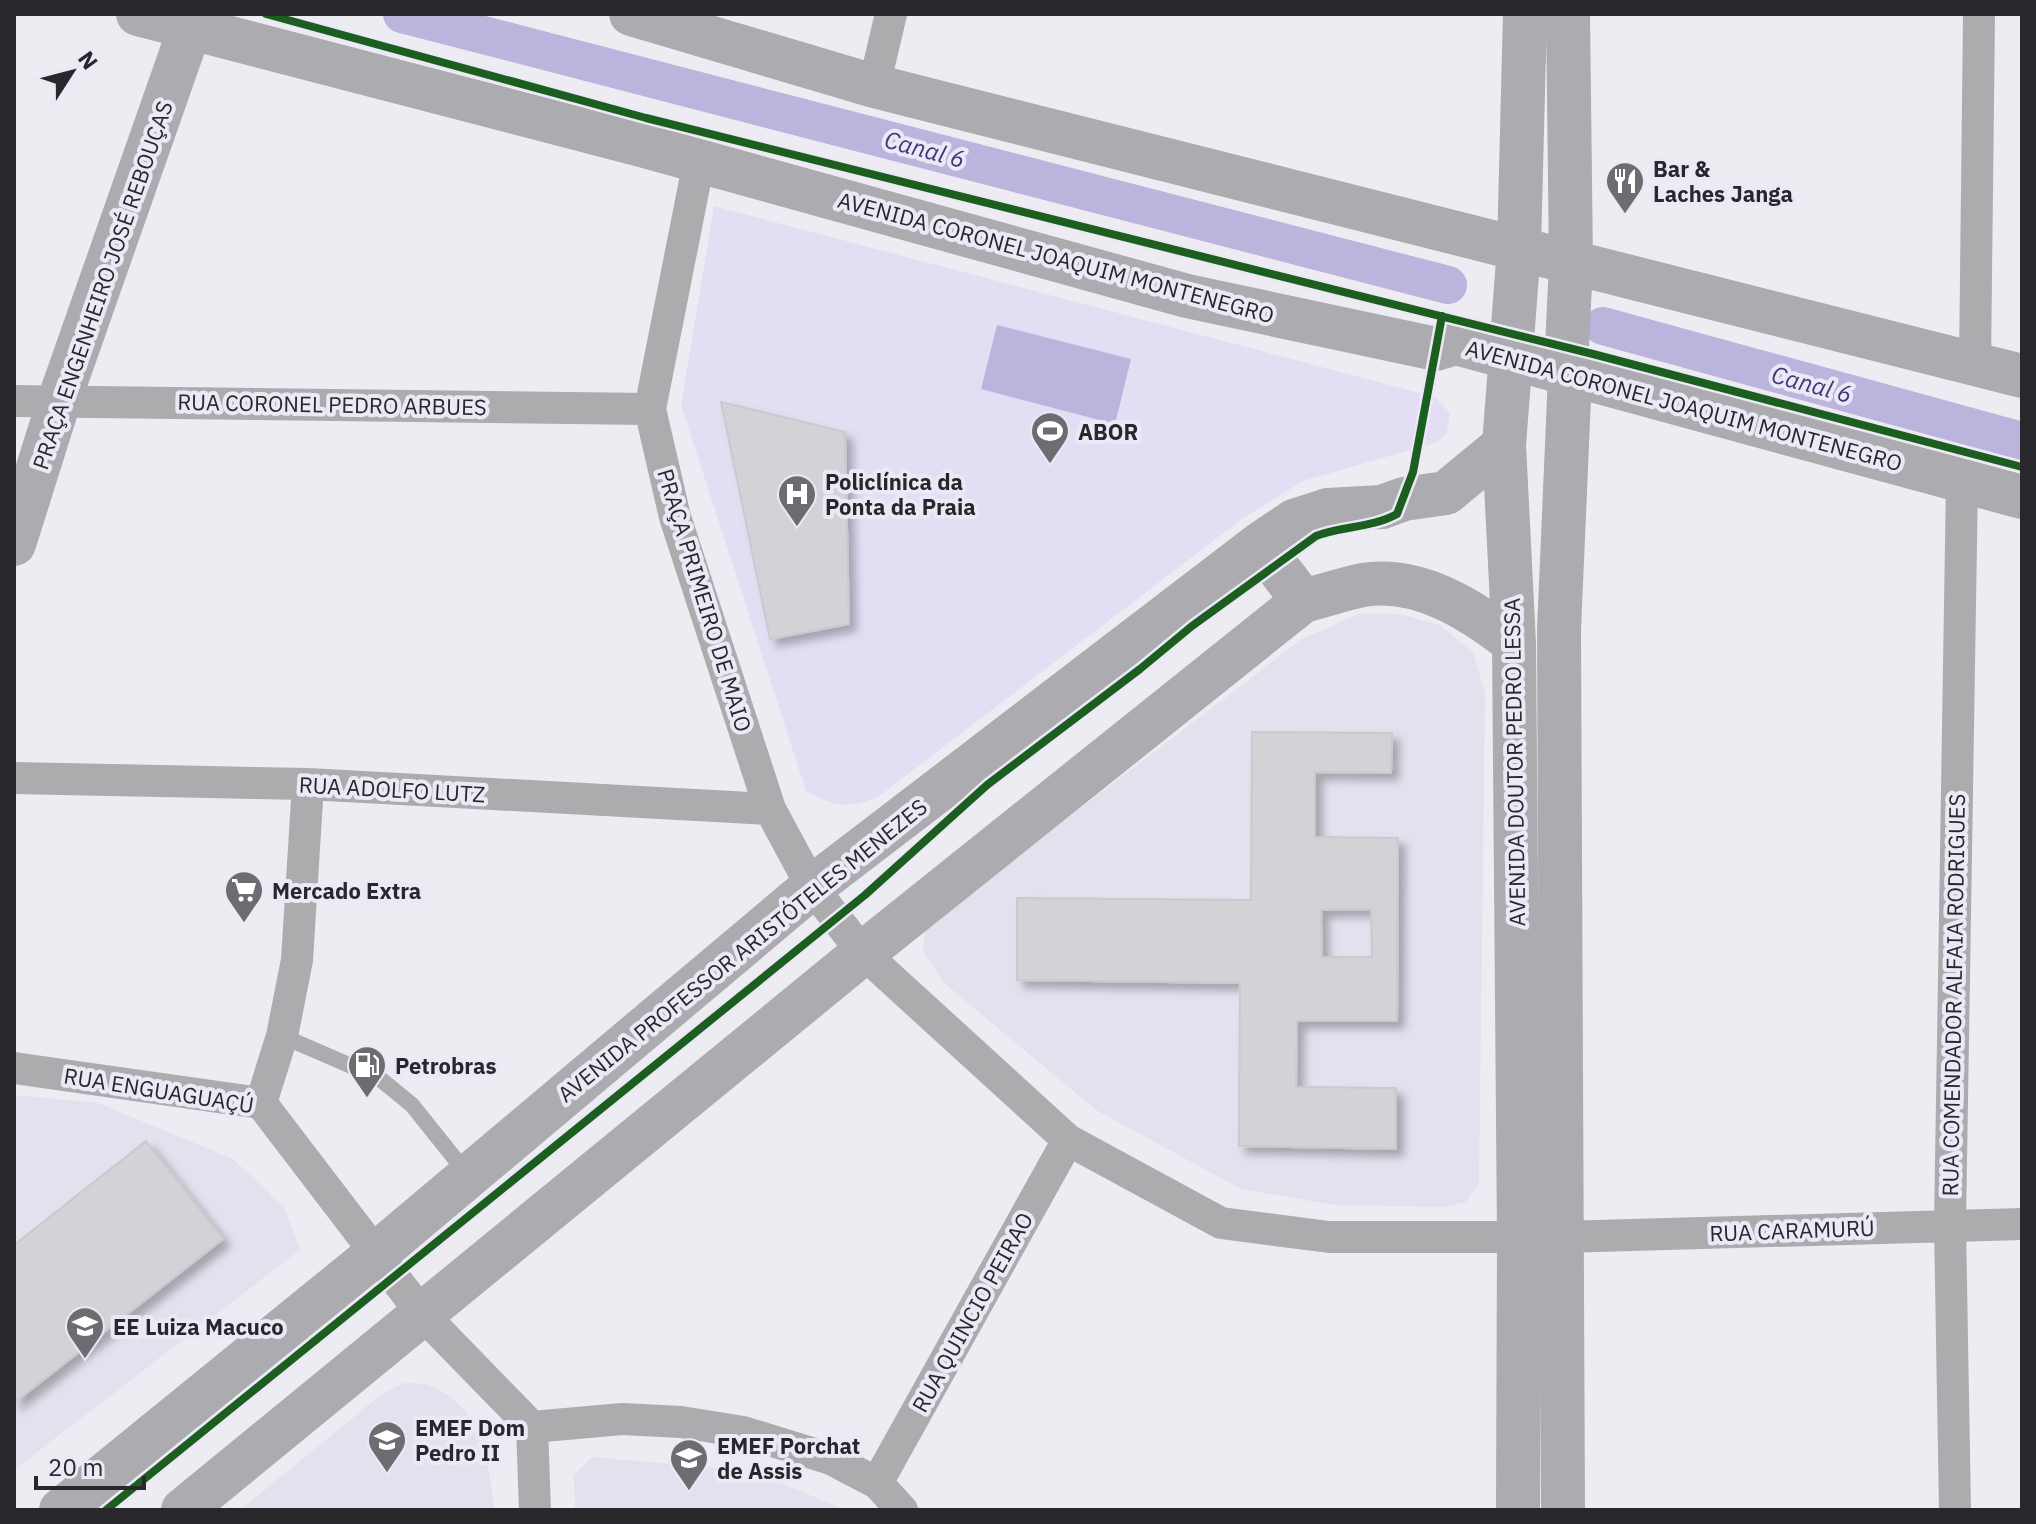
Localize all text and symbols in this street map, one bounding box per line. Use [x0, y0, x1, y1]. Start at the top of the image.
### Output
north arrow [32, 32, 112, 112]
text: N [72, 45, 105, 75]
street label: PRAÇA ENGENHEIRO JOSÉ REBOUÇAS [25, 97, 179, 473]
water label: Canal 6 [881, 123, 969, 175]
place label: Bar & Laches Janga [1653, 154, 1793, 208]
restaurant icon: Bar & Laches Janga [1604, 160, 1646, 215]
street label: AVENIDA CORONEL JOAQUIM MONTENEGRO [835, 185, 1277, 329]
street label: AVENIDA CORONEL JOAQUIM MONTENEGRO [1463, 333, 1905, 477]
water label: Canal 6 [1768, 358, 1856, 410]
street label: RUA CORONEL PEDRO ARBUES [177, 387, 487, 421]
sports icon: ABOR [1029, 410, 1071, 465]
place label: ABOR [1078, 417, 1138, 446]
street label: PRAÇA PRIMEIRO DE MAIO [651, 465, 759, 735]
place label: Policlínica da Ponta da Praia [825, 467, 976, 521]
hospital icon: Policlínica da Ponta da Praia [776, 473, 818, 528]
street label: AVENIDA DOUTOR PEDRO LESSA [1497, 597, 1531, 927]
street label: RUA ADOLFO LUTZ [298, 770, 486, 808]
street label: AVENIDA PROFESSOR ARISTÓTELES MENEZES [551, 792, 933, 1108]
street label: RUA COMENDADOR ALFAIA RODRIGUES [1935, 793, 1971, 1197]
supermarket icon: Mercado Extra [223, 869, 265, 924]
place label: Mercado Extra [272, 876, 421, 905]
fuel station icon: Petrobras [346, 1044, 388, 1099]
place label: Petrobras [395, 1051, 497, 1080]
street label: RUA ENGUAGUAÇÚ [62, 1061, 256, 1119]
street label: RUA QUINCIO PEIRAO [905, 1207, 1039, 1417]
street label: RUA CARAMURÚ [1709, 1213, 1875, 1247]
school or university icon: EE Luiza Macuco [64, 1305, 106, 1360]
place label: EE Luiza Macuco [113, 1312, 284, 1341]
place label: EMEF Dom Pedro II [415, 1413, 525, 1467]
school or university icon: EMEF Dom Pedro II [366, 1419, 408, 1474]
place label: EMEF Porchat de Assis [717, 1431, 860, 1485]
school or university icon: EMEF Porchat de Assis [668, 1437, 710, 1492]
scale bar [36, 1440, 144, 1490]
text: 20 m [48, 1451, 103, 1483]

